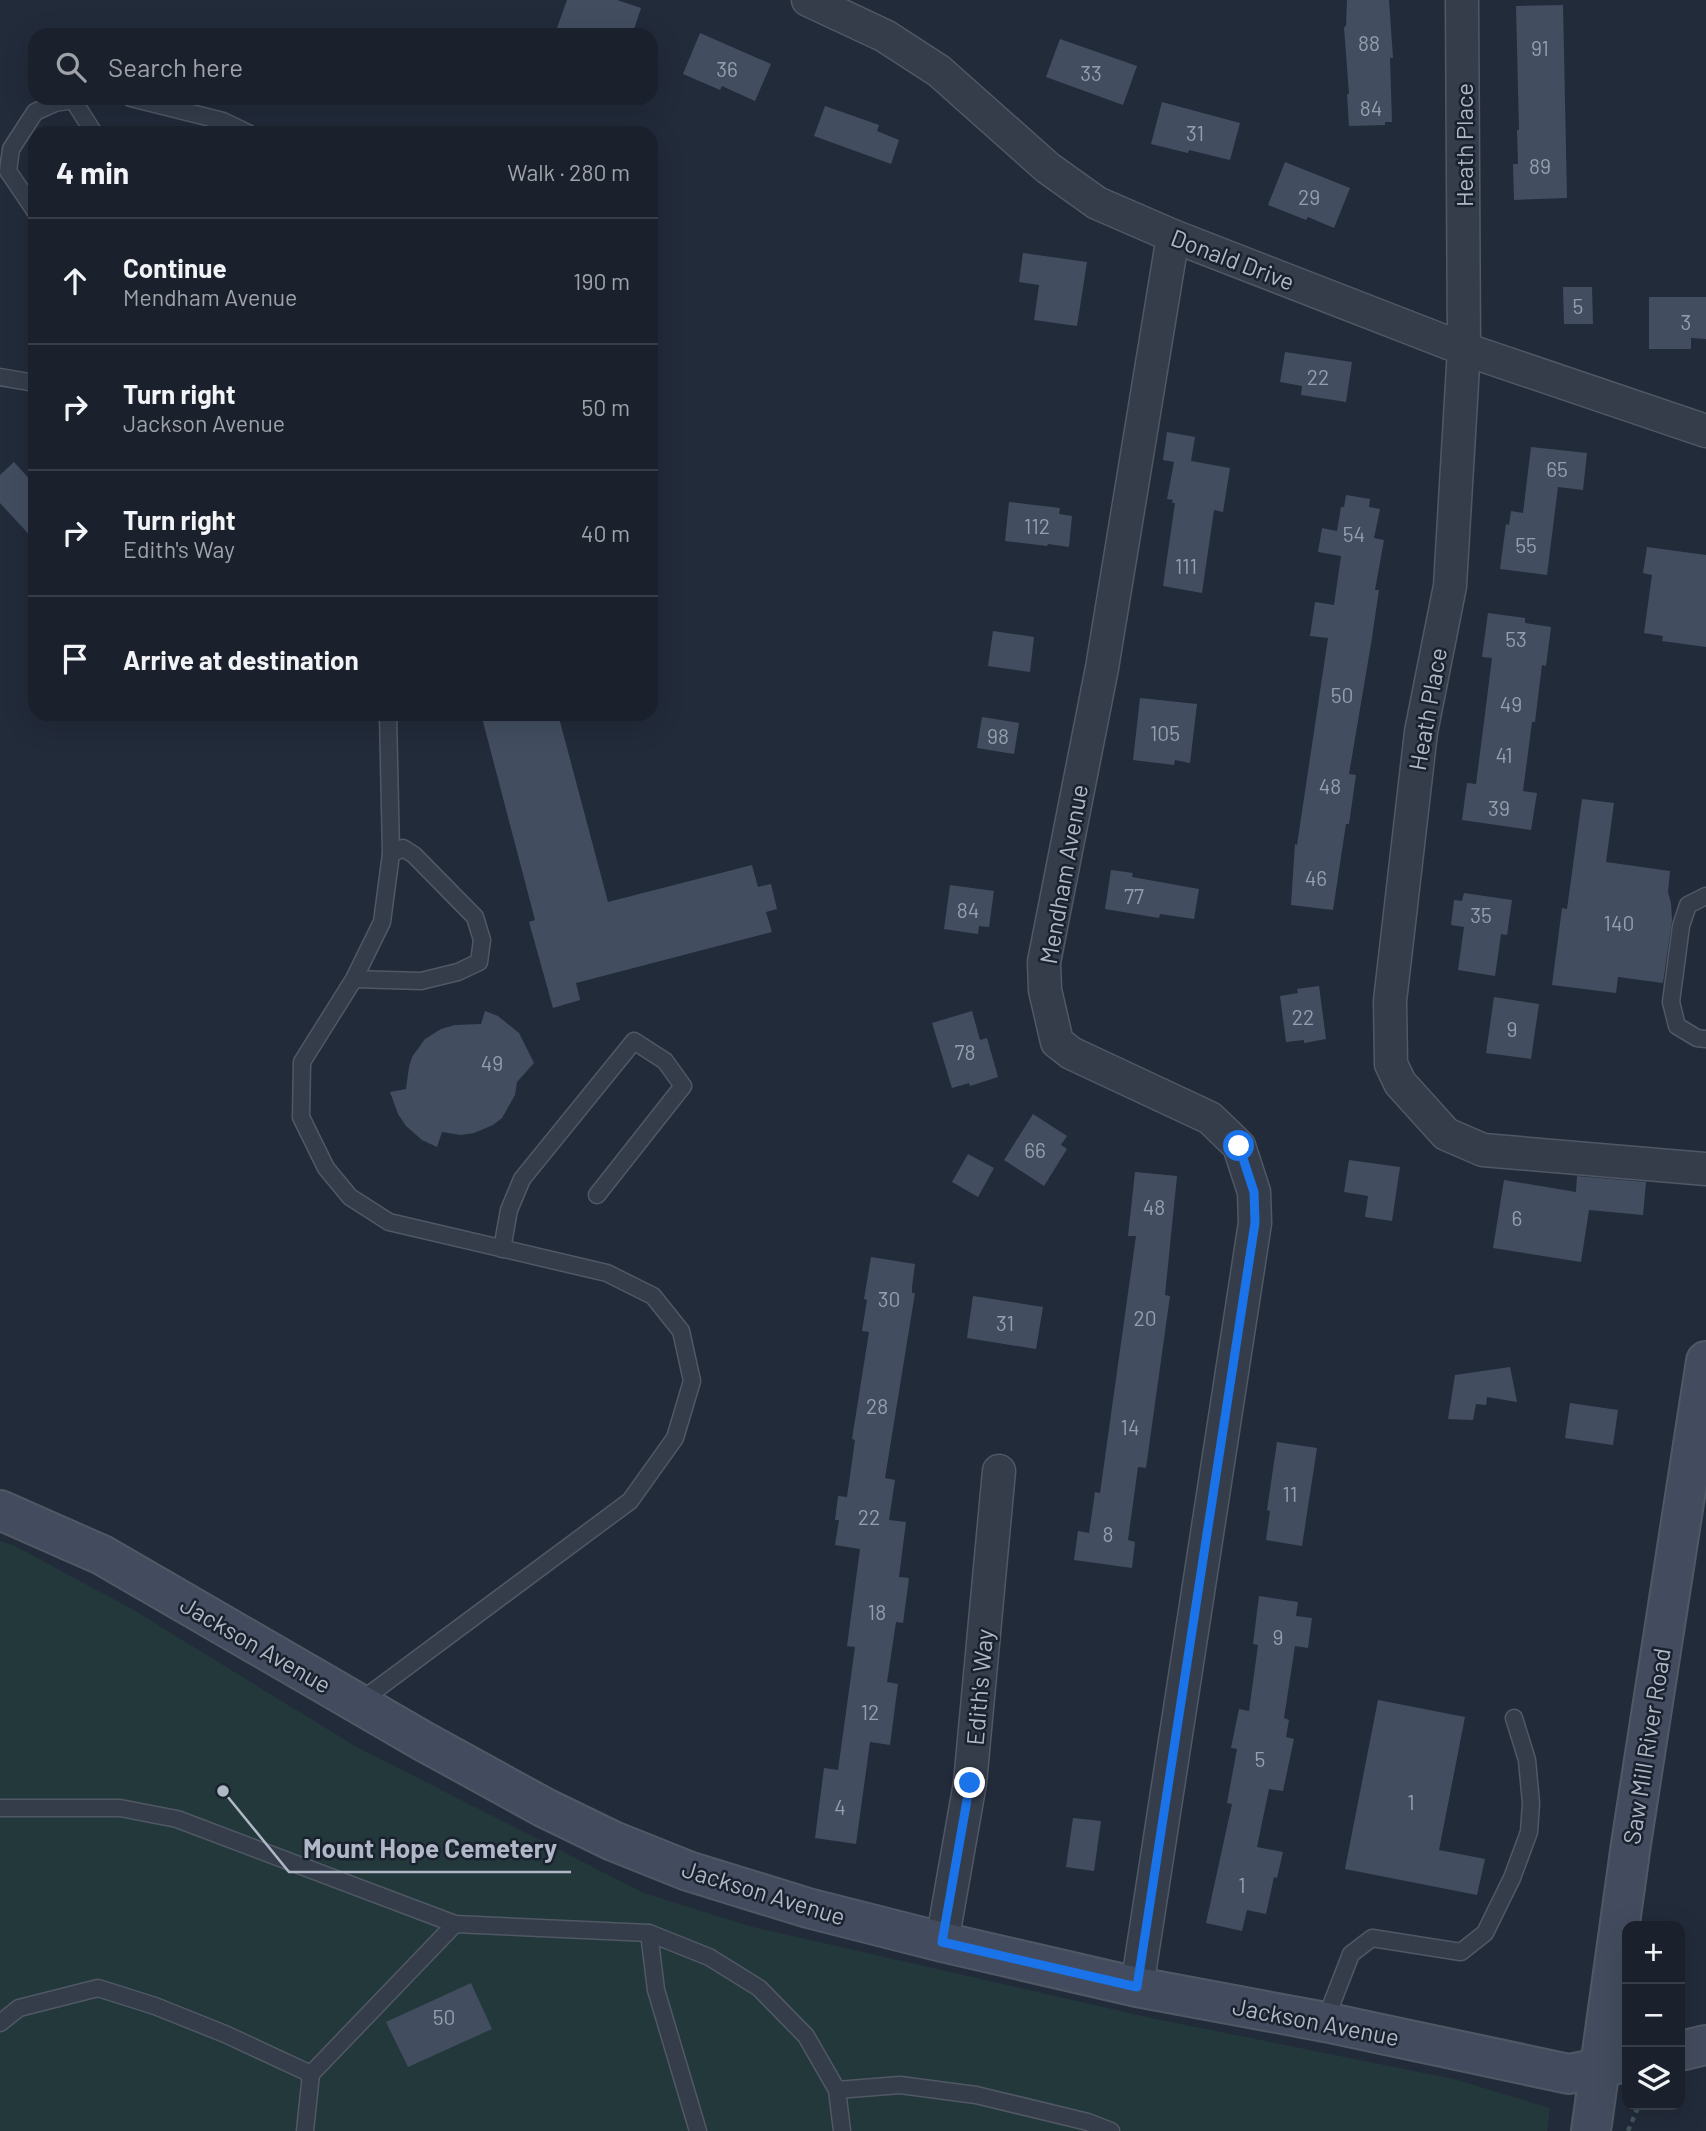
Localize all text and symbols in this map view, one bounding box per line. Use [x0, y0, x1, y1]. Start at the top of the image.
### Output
search box [28, 28, 658, 105]
house number: 88 [1358, 30, 1380, 55]
house number: 91 [1531, 35, 1549, 60]
icon: search [52, 48, 90, 86]
text: Search here [108, 51, 243, 82]
house number: 36 [716, 56, 738, 81]
house number: 33 [1080, 60, 1102, 85]
street label: Heath Place [1449, 83, 1478, 207]
house number: 84 [1360, 95, 1382, 120]
house number: 31 [1186, 120, 1204, 145]
house number: 89 [1529, 153, 1551, 178]
text: 4 min [56, 154, 129, 190]
text: Walk · 280 m [507, 158, 630, 186]
house number: 29 [1298, 184, 1320, 209]
street label: Donald Drive [1167, 222, 1299, 296]
text: Continue [123, 252, 227, 283]
icon: ahead [56, 262, 94, 300]
text: 190 m [573, 267, 630, 295]
text: Mendham Avenue [123, 283, 297, 311]
house number: 5 [1573, 293, 1583, 318]
house number: 3 [1681, 309, 1691, 334]
house number: 22 [1307, 364, 1329, 389]
text: Turn right [123, 378, 236, 409]
icon: right [56, 388, 94, 426]
text: 50 m [582, 393, 630, 421]
text: Jackson Avenue [123, 409, 285, 437]
house number: 65 [1546, 456, 1568, 481]
text: Turn right [123, 504, 236, 535]
house number: 112 [1024, 513, 1050, 538]
icon: right [56, 514, 94, 552]
text: 40 m [581, 519, 630, 547]
house number: 54 [1343, 521, 1365, 546]
house number: 55 [1515, 532, 1537, 557]
text: Edith's Way [123, 535, 235, 563]
house number: 111 [1175, 553, 1197, 578]
house number: 53 [1505, 626, 1527, 651]
icon: arrive [56, 640, 94, 678]
text: Arrive at destination [123, 644, 359, 675]
street label: Heath Place [1402, 645, 1452, 773]
house number: 50 [1331, 682, 1353, 707]
house number: 49 [1500, 691, 1522, 716]
house number: 105 [1150, 720, 1180, 745]
house number: 98 [987, 723, 1009, 748]
house number: 41 [1496, 742, 1513, 767]
house number: 48 [1319, 773, 1341, 798]
street label: Mendham Avenue [1033, 782, 1093, 966]
house number: 39 [1488, 795, 1510, 820]
house number: 46 [1305, 865, 1327, 890]
house number: 77 [1124, 883, 1144, 908]
house number: 84 [957, 897, 979, 922]
house number: 35 [1470, 902, 1492, 927]
house number: 140 [1604, 910, 1634, 935]
house number: 22 [1292, 1004, 1314, 1029]
house number: 9 [1507, 1016, 1517, 1041]
house number: 78 [955, 1039, 975, 1064]
house number: 49 [481, 1050, 503, 1075]
route start [1223, 1130, 1254, 1161]
house number: 66 [1024, 1137, 1046, 1162]
house number: 48 [1143, 1194, 1165, 1219]
house number: 6 [1512, 1205, 1522, 1230]
house number: 30 [878, 1286, 900, 1311]
house number: 20 [1133, 1305, 1157, 1330]
house number: 31 [996, 1310, 1014, 1335]
house number: 28 [866, 1393, 888, 1418]
house number: 14 [1121, 1414, 1139, 1439]
house number: 11 [1283, 1481, 1297, 1506]
house number: 22 [858, 1504, 880, 1529]
house number: 8 [1103, 1521, 1113, 1546]
street label: Jackson Avenue [176, 1589, 336, 1699]
house number: 18 [868, 1599, 886, 1624]
house number: 9 [1273, 1624, 1283, 1649]
street label: Edith's Way [959, 1628, 999, 1746]
street label: Saw Mill River Road [1616, 1646, 1676, 1846]
house number: 12 [861, 1699, 879, 1724]
house number: 5 [1255, 1746, 1265, 1771]
route end [954, 1767, 985, 1798]
house number: 1 [1407, 1789, 1415, 1814]
house number: 4 [834, 1794, 846, 1819]
callout: Mount Hope Cemetery [289, 1825, 571, 1872]
text: Mount Hope Cemetery [303, 1832, 557, 1863]
street label: Jackson Avenue [679, 1853, 849, 1931]
house number: 1 [1238, 1872, 1246, 1897]
map controls [1622, 1921, 1685, 2110]
button: + [1622, 1921, 1685, 1984]
button: − [1622, 1984, 1685, 2047]
street label: Jackson Avenue [1230, 1991, 1402, 2051]
house number: 50 [433, 2004, 455, 2029]
button: layers [1622, 2047, 1685, 2110]

